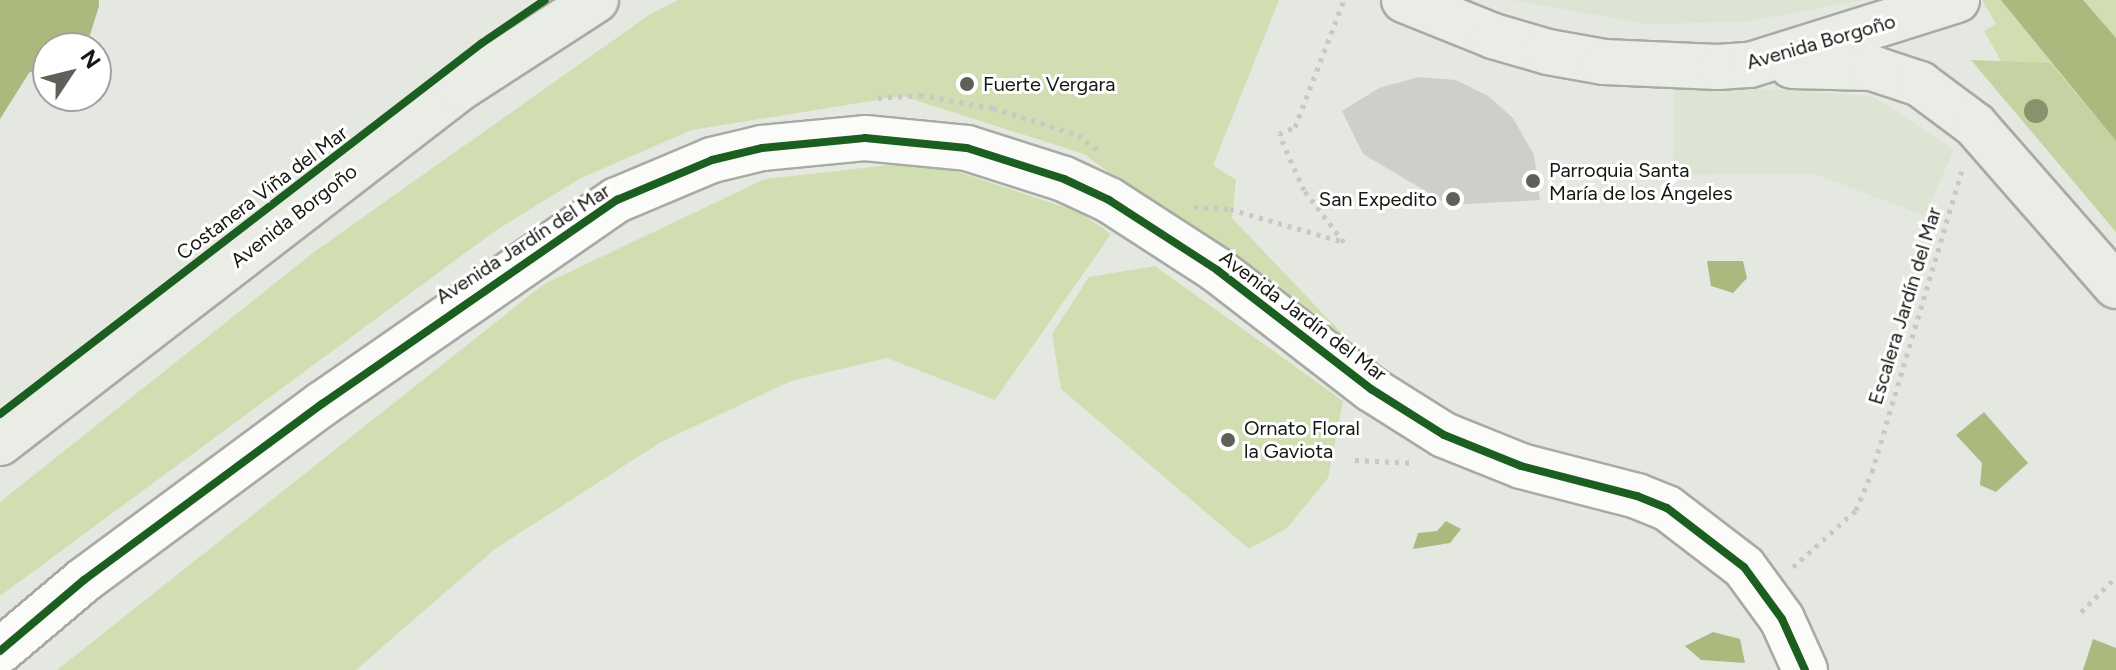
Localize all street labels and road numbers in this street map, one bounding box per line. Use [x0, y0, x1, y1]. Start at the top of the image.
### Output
street label: Avenida Borgoño [1744, 9, 1898, 75]
street label: Costanera Viña del Mar [172, 121, 352, 265]
street label: Avenida Borgoño [226, 159, 362, 273]
street label: Avenida Jardín del Mar [431, 179, 615, 309]
street label: Escalera Jardín del Mar [1864, 204, 1946, 408]
street label: Avenida Jardín del Mar [1215, 245, 1391, 387]

